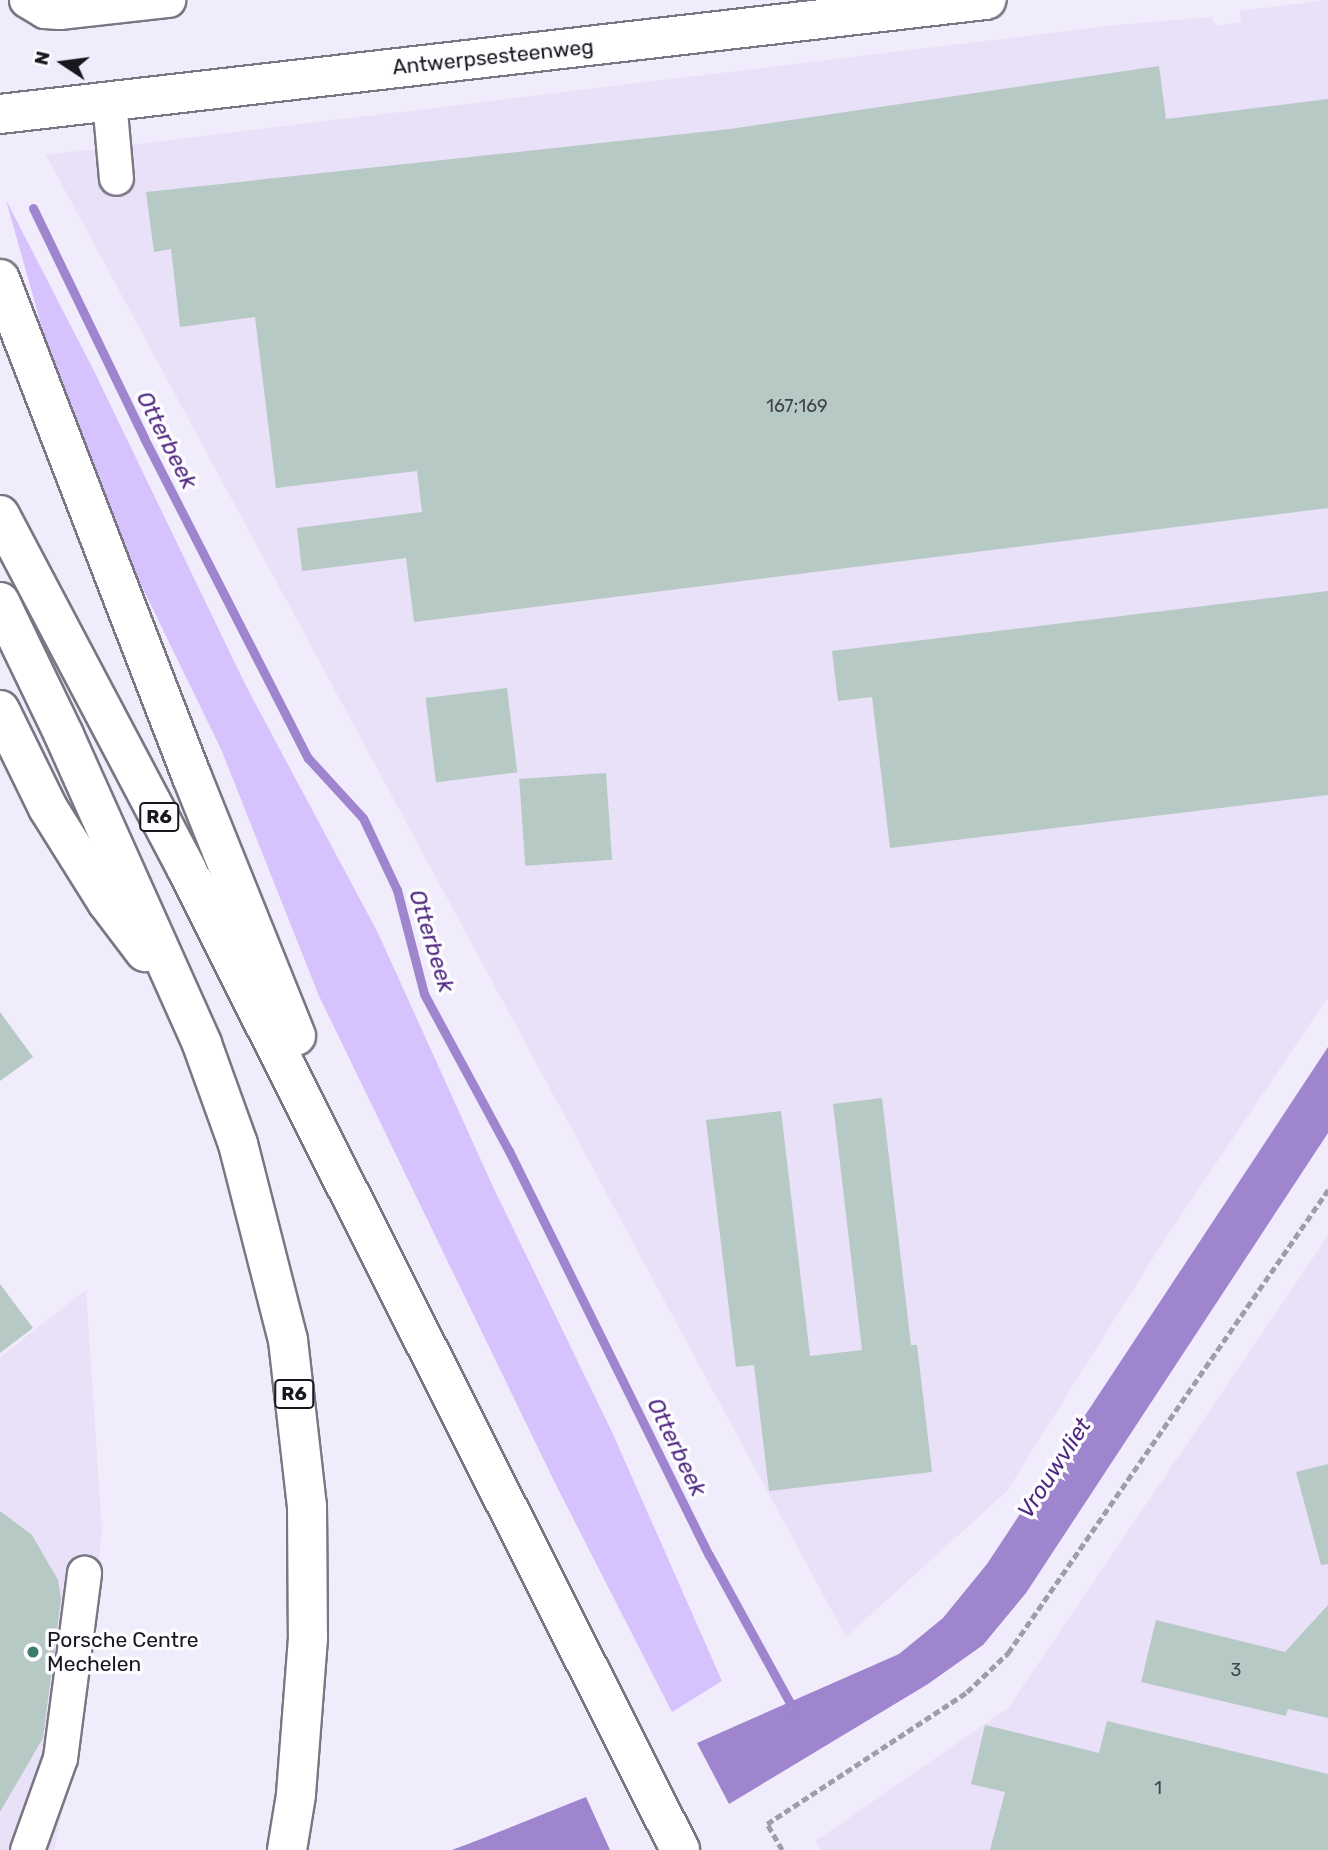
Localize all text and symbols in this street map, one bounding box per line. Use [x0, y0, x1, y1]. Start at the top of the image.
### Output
north arrow [28, 28, 98, 98]
street label: Antwerpsesteenweg [391, 34, 595, 80]
text: N [29, 49, 55, 67]
water label: Otterbeek [131, 386, 203, 494]
house number: 167;169 [766, 395, 828, 417]
road number: R6 [138, 802, 180, 832]
water label: Otterbeek [403, 886, 461, 996]
road number: R6 [273, 1378, 315, 1410]
water label: Otterbeek [641, 1393, 713, 1501]
water label: Vrouwvliet [1011, 1413, 1097, 1523]
place label: Porsche Centre Mechelen [47, 1627, 198, 1677]
marker: Porsche Centre Mechelen [25, 1644, 41, 1660]
house number: 3 [1231, 1659, 1241, 1681]
house number: 1 [1154, 1777, 1162, 1799]

